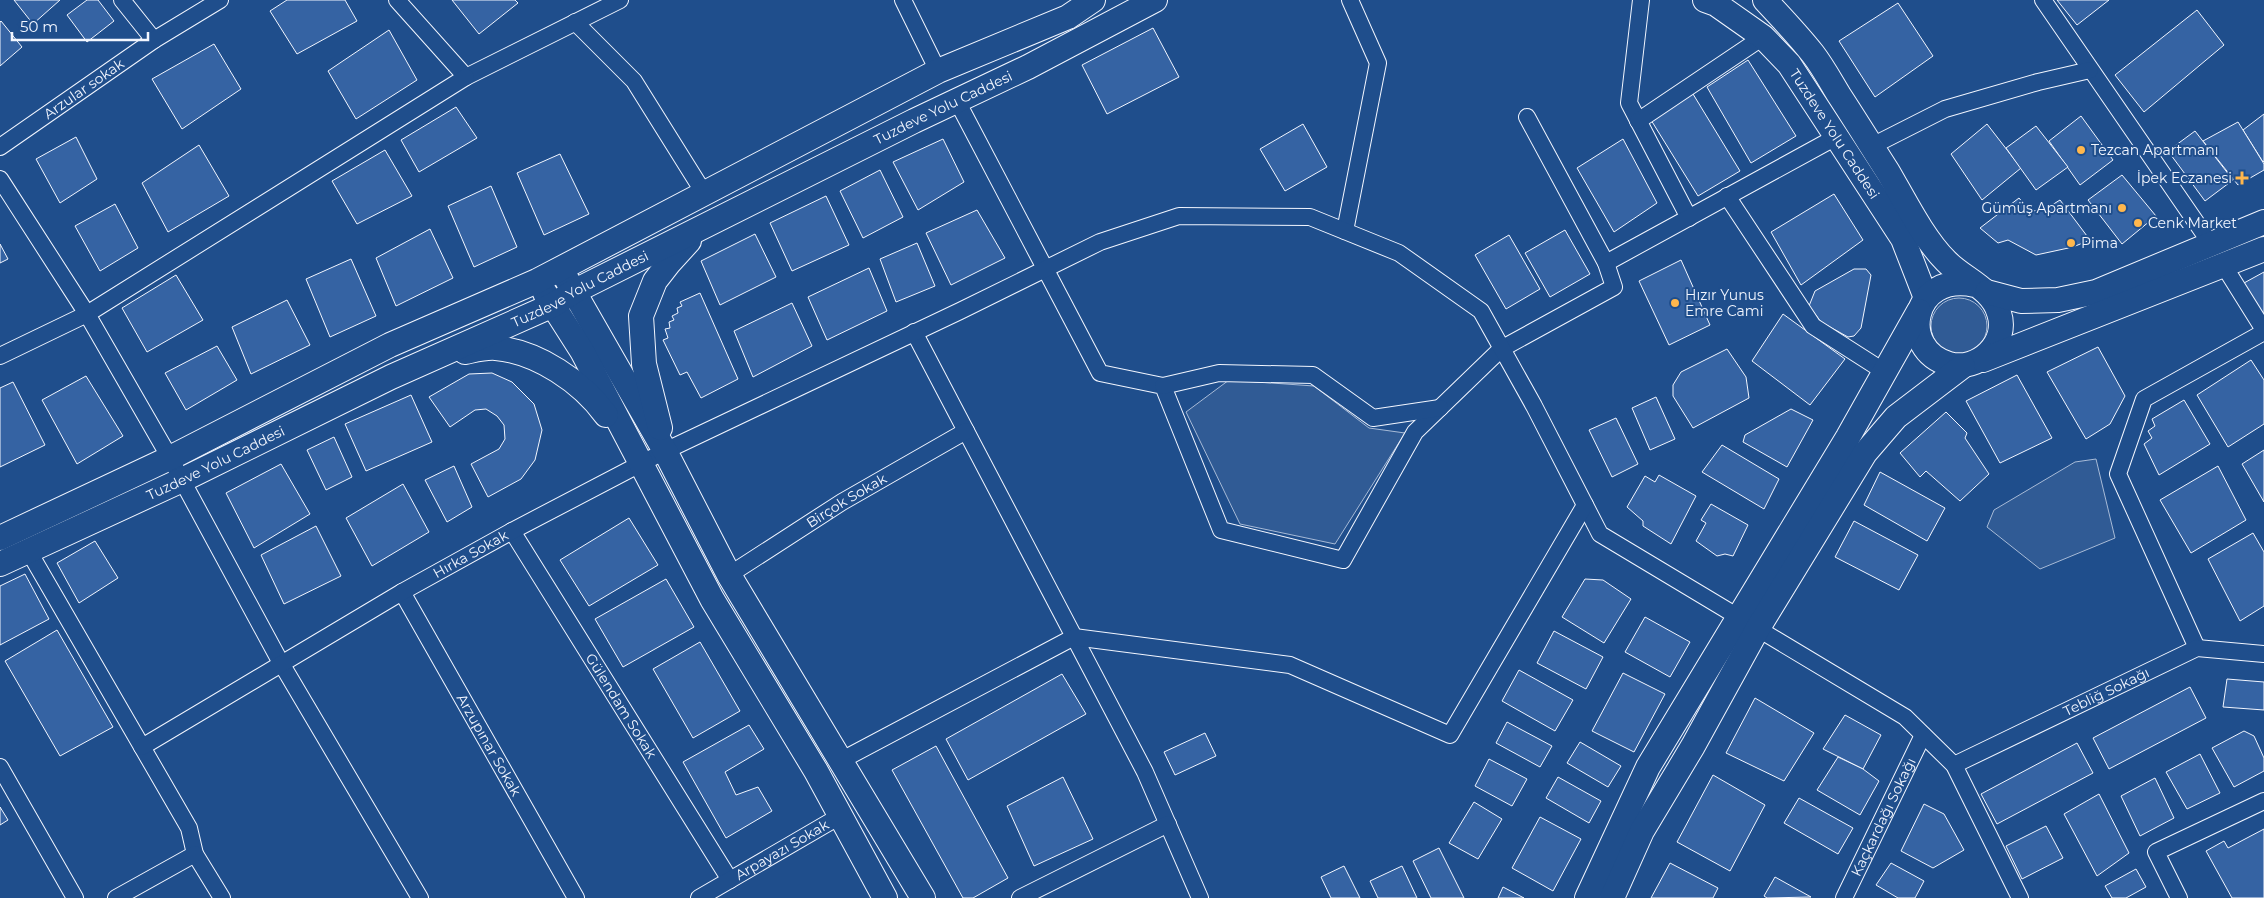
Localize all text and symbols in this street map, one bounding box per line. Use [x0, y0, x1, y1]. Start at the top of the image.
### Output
scale bar [12, 10, 149, 42]
text: 50 m [20, 17, 58, 36]
street label: Arzular sokak [40, 54, 128, 123]
street label: Tuzdeve Yolu Caddesi [1786, 65, 1883, 202]
street label: Tuzdeve Yolu Caddesi [871, 67, 1015, 149]
place label: Tezcan Apartmanı [2091, 141, 2219, 159]
marker: Tezcan Apartmanı [2075, 144, 2087, 156]
place label: İpek Eczanesi [2137, 169, 2232, 187]
marker: İpek Eczanesi [2236, 172, 2248, 184]
place label: Gümüş Apartmanı [1981, 199, 2112, 217]
marker: Gümüş Apartmanı [2116, 202, 2128, 214]
place label: Cenk Market [2148, 214, 2237, 232]
marker: Cenk Market [2132, 217, 2144, 229]
place label: Pima [2081, 234, 2118, 252]
marker: Pima [2065, 237, 2077, 249]
street label: Tuzdeve Yolu Caddesi [509, 247, 651, 331]
place label: Hızır Yunus Emre Cami [1685, 286, 1764, 320]
marker: Hızır Yunus Emre Cami [1669, 297, 1681, 309]
street label: Tuzdeve Yolu Caddesi [144, 422, 288, 504]
street label: Birçok Sokak [803, 469, 890, 532]
street label: Hırka Sokak [430, 526, 512, 582]
street label: Gülendam Sokak [582, 650, 661, 762]
street label: Tebliğ Sokağı [2060, 663, 2152, 720]
street label: Arzupınar Sokak [453, 691, 526, 800]
street label: Kaçkardağı Sokağı [1847, 755, 1920, 879]
street label: Arpayazı Sokak [732, 815, 833, 884]

